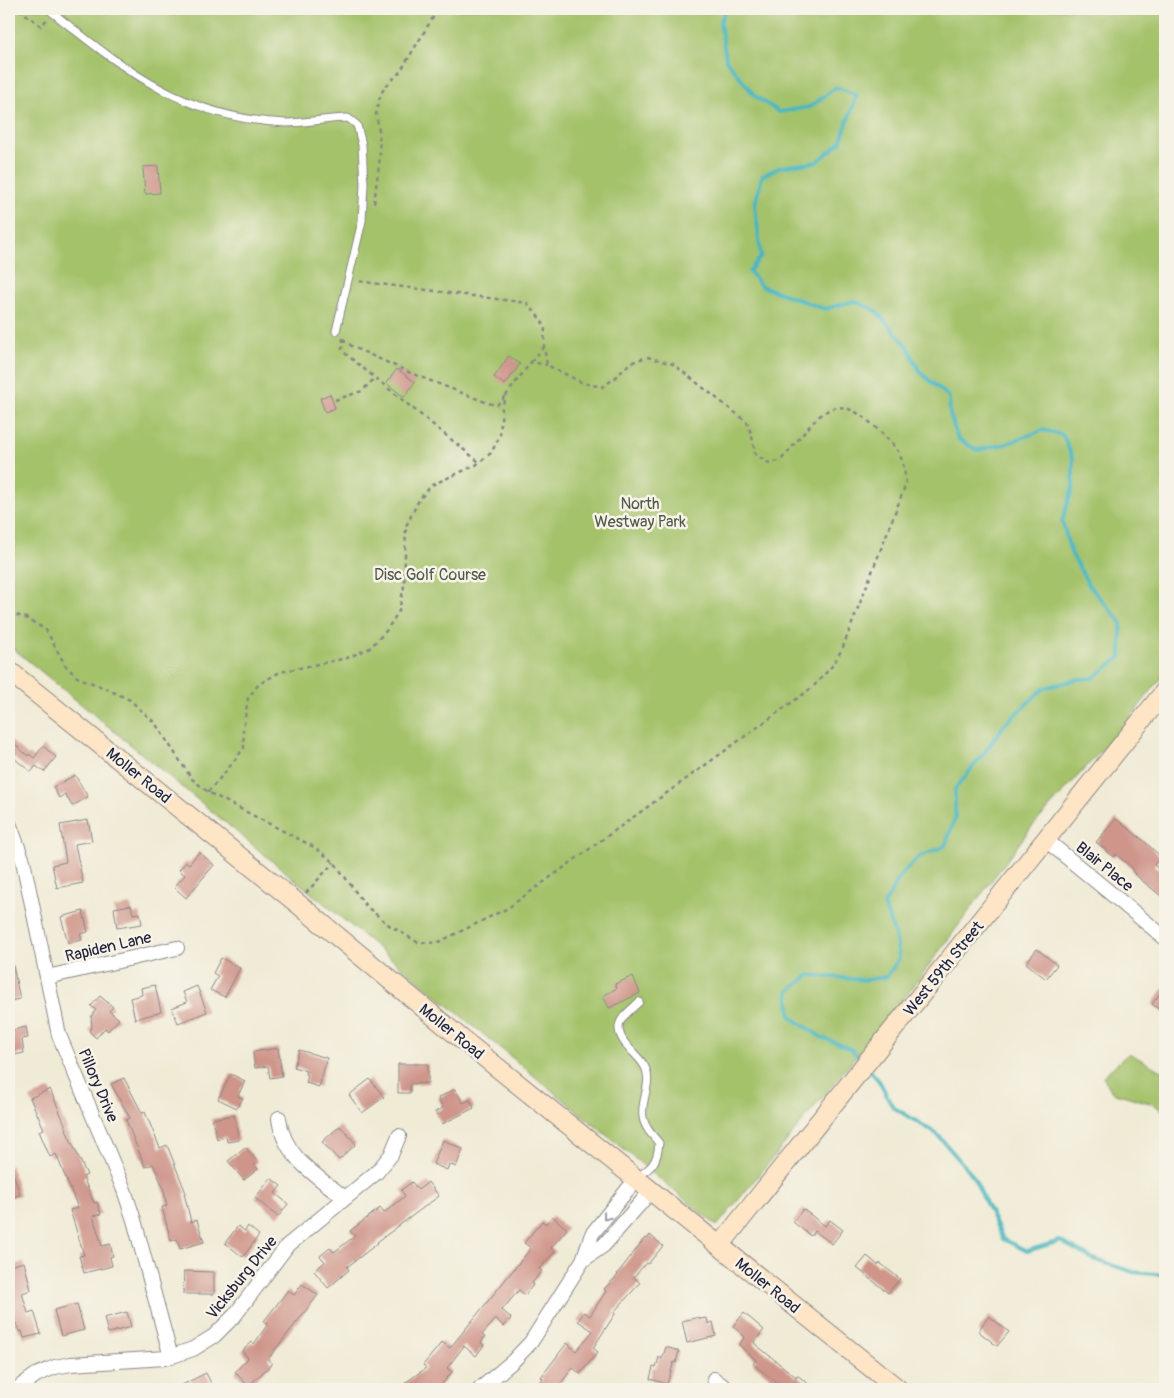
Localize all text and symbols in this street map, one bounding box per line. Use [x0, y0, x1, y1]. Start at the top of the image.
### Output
park label: North Westway Park [594, 494, 686, 532]
park label: Disc Golf Course [374, 565, 486, 585]
street label: Moller Road [102, 743, 175, 808]
street label: Blair Place [1071, 837, 1137, 896]
street label: West 59th Street [899, 917, 989, 1020]
street label: Rapiden Lane [63, 927, 154, 967]
street label: Moller Road [415, 999, 488, 1064]
street label: Pillory Drive [74, 1046, 123, 1125]
one-way arrow [603, 1211, 611, 1220]
street label: Vicksburg Drive [202, 1232, 282, 1323]
street label: Moller Road [731, 1253, 804, 1318]

